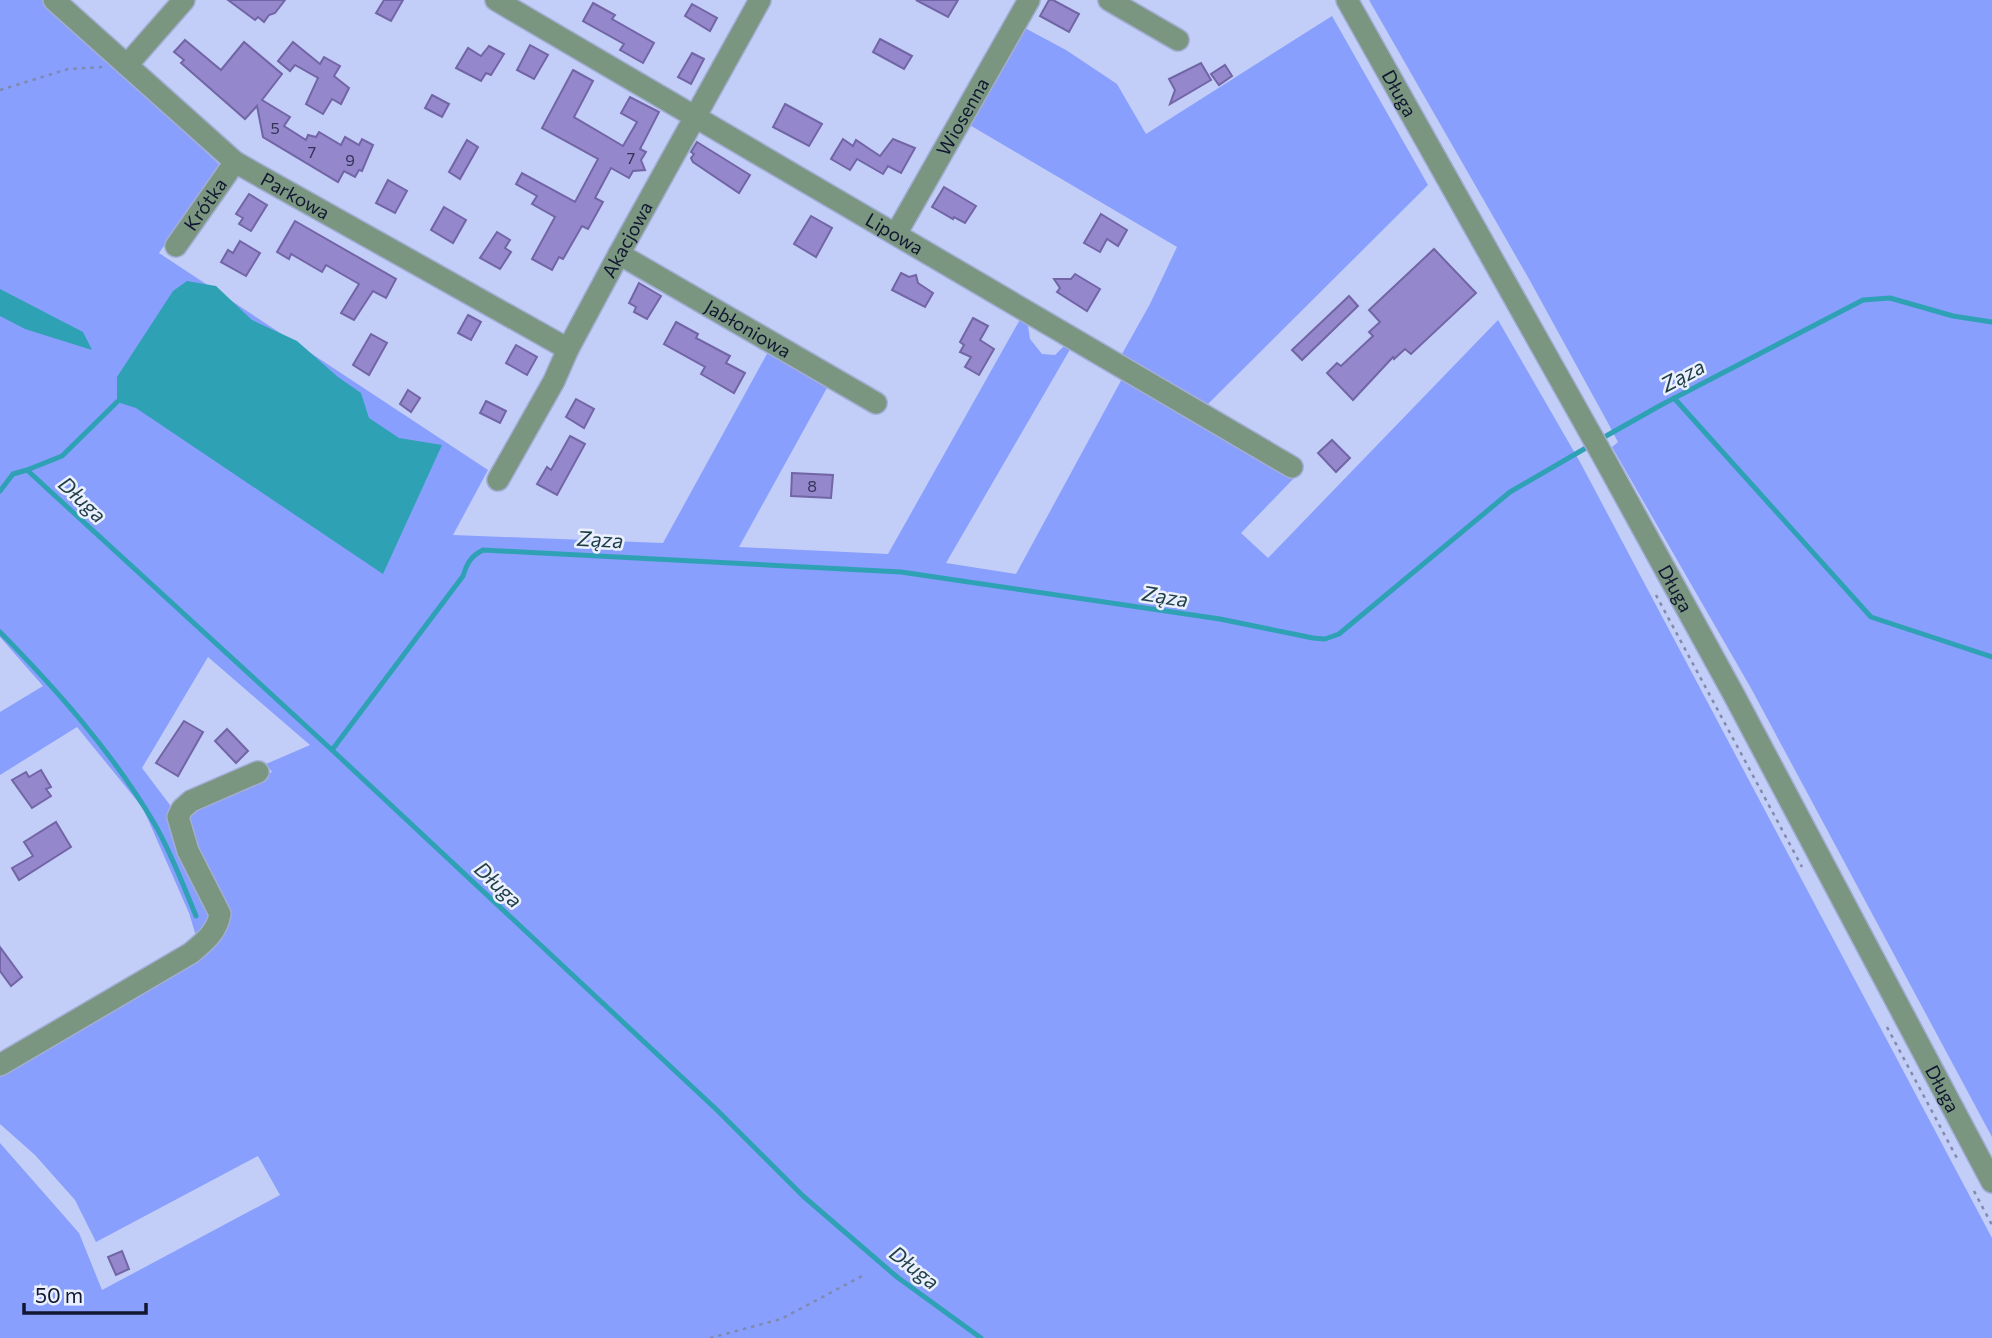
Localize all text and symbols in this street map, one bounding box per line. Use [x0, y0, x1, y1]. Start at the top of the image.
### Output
street label: Długa [1377, 65, 1422, 121]
street label: Wiosenna [931, 73, 993, 159]
house number: 5 [270, 118, 280, 137]
house number: 7 [308, 142, 316, 161]
house number: 7 [627, 148, 635, 167]
house number: 9 [345, 150, 355, 169]
street label: Parkowa [257, 167, 334, 224]
street label: Krótka [178, 173, 231, 235]
street label: Akacjowa [596, 197, 657, 281]
street label: Lipowa [862, 207, 928, 259]
street label: Jabłoniowa [701, 294, 795, 362]
water label: Ząza [1655, 353, 1709, 397]
water label: Długa [54, 471, 112, 527]
house number: 8 [807, 476, 817, 495]
water label: Ząza [575, 525, 624, 552]
street label: Długa [1654, 561, 1698, 616]
water label: Ząza [1139, 579, 1190, 612]
water label: Długa [470, 856, 528, 912]
street label: Długa [1921, 1061, 1965, 1116]
water label: Długa [885, 1240, 945, 1294]
scale bar [24, 1272, 147, 1316]
text: 50 m [35, 1282, 83, 1307]

